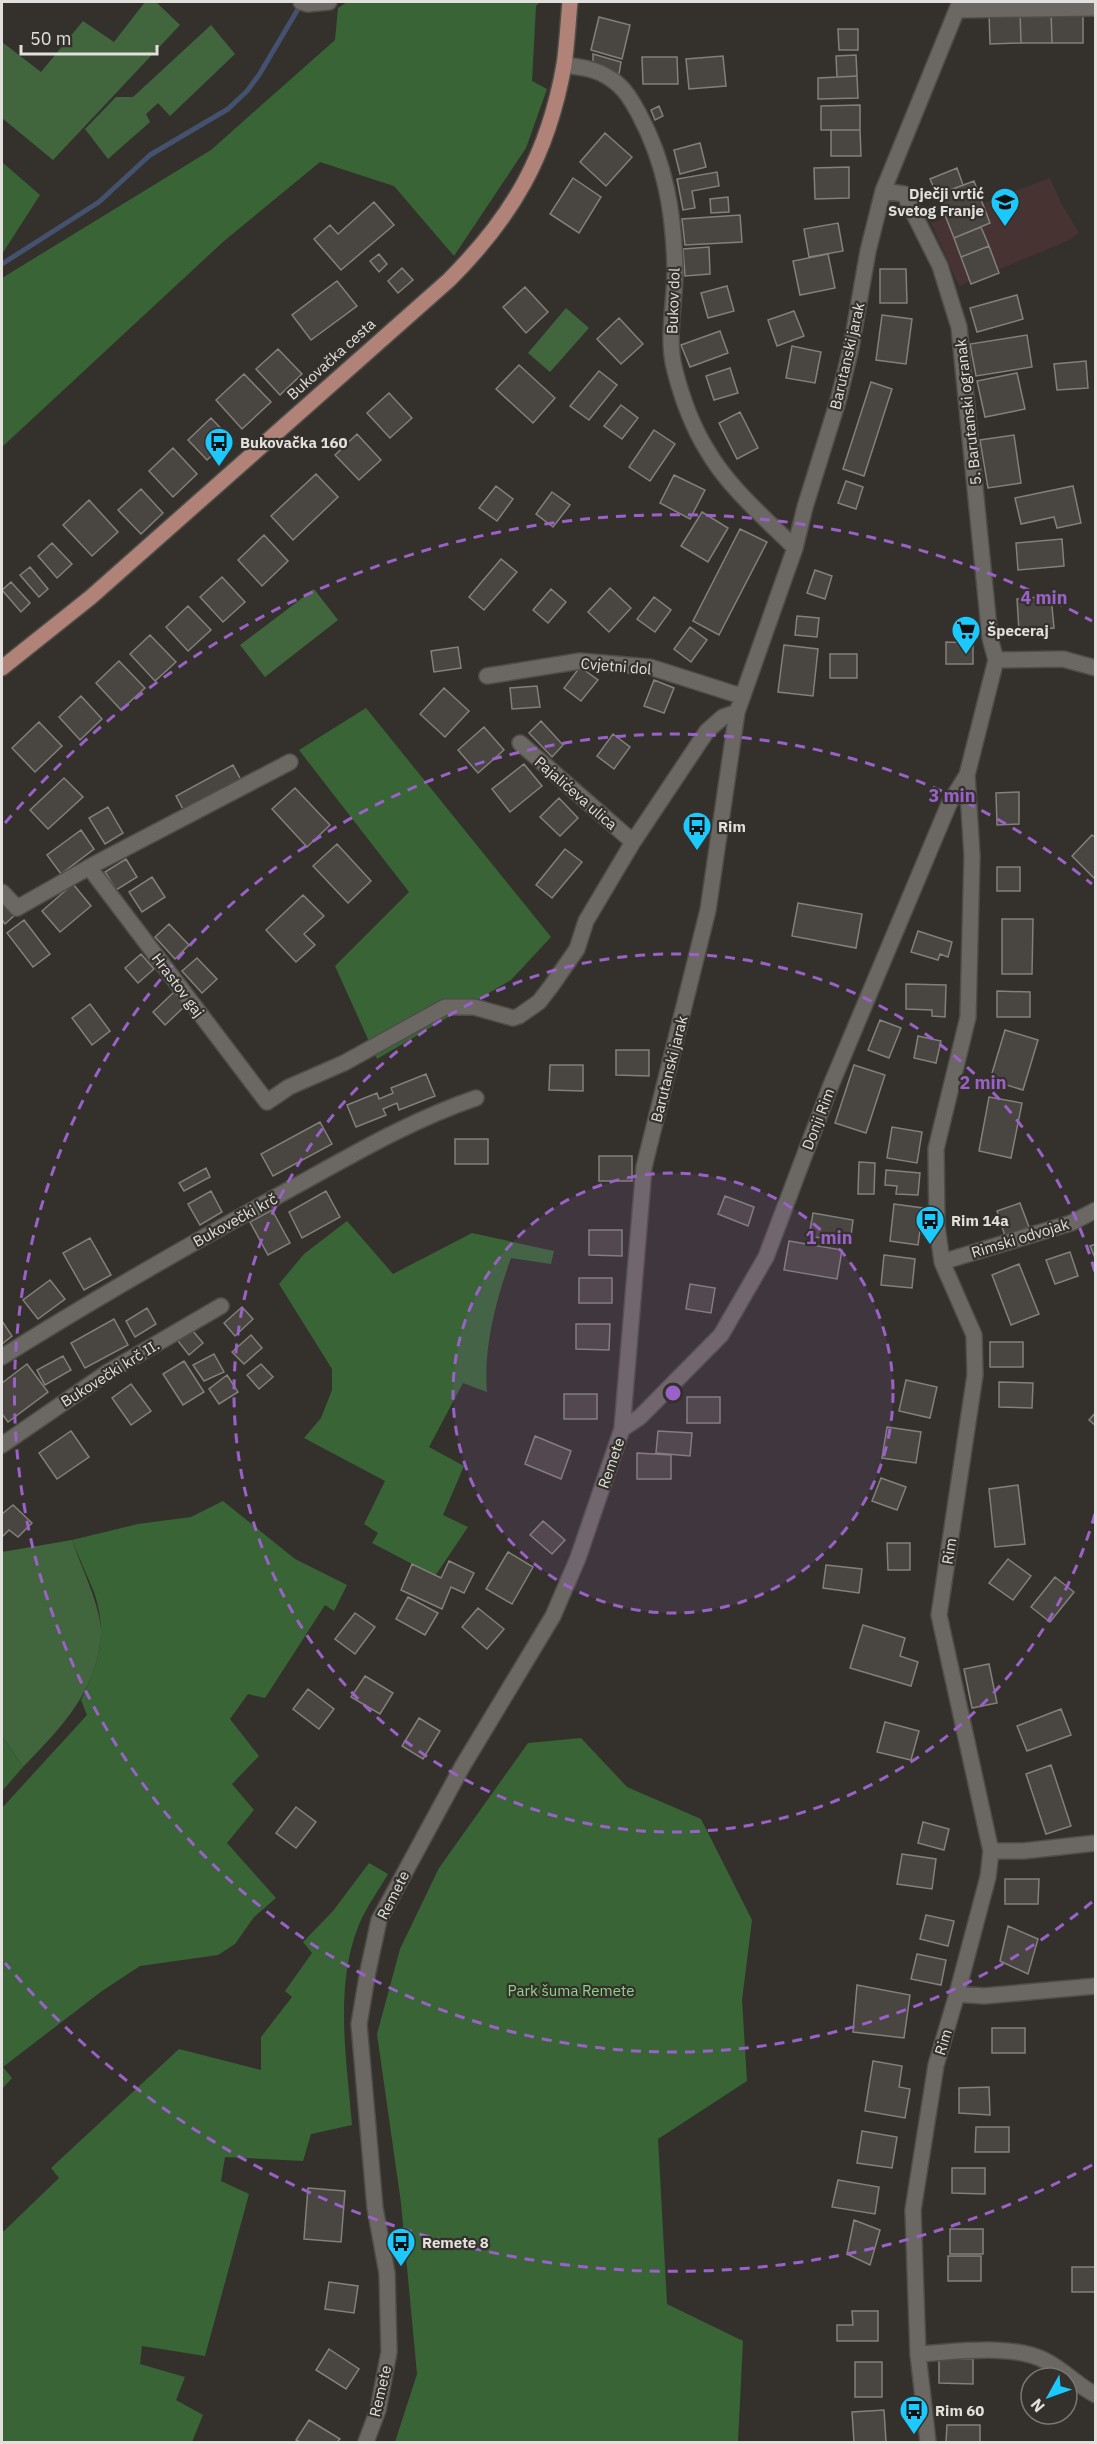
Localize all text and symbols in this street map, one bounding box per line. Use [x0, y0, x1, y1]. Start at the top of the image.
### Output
scale bar [21, 18, 158, 56]
text: 50 m [30, 27, 72, 50]
place label: Dječji vrtić Svetog Franje [888, 184, 984, 220]
school or university icon: Dječji vrtić Svetog Franje [989, 186, 1021, 228]
street label: Bukov dol [662, 268, 684, 334]
street label: Barutanski jarak [825, 301, 869, 411]
street label: Bukovačka cesta [283, 314, 379, 404]
street label: 5. Barutanski ogranak [951, 338, 985, 486]
bus stop icon: Bukovačka 160 [203, 426, 235, 468]
place label: Bukovačka 160 [240, 433, 348, 452]
text: 4 min [1020, 586, 1068, 609]
supermarket icon: Špeceraj [950, 614, 982, 656]
place label: Špeceraj [987, 621, 1049, 640]
street label: Cvjetni dol [580, 653, 652, 679]
street label: Pajalićeva ulica [531, 752, 621, 834]
text: 3 min [928, 784, 976, 807]
bus stop icon: Rim [681, 810, 713, 852]
place label: Rim [718, 817, 746, 836]
street label: Hrastov gaj [148, 949, 208, 1021]
street label: Barutanski jarak [647, 1014, 691, 1124]
text: 2 min [959, 1071, 1007, 1094]
street label: Donji Rim [798, 1085, 838, 1153]
street label: Bukovečki krč [190, 1189, 281, 1251]
bus stop icon: Rim 14a [914, 1204, 946, 1246]
place label: Rim 14a [951, 1211, 1009, 1230]
street label: Rimski odvojak [969, 1214, 1071, 1262]
text: 1 min [805, 1226, 853, 1249]
street label: Bukovečki krč II. [57, 1335, 163, 1411]
centre of rings [663, 1383, 683, 1403]
street label: Remete [593, 1435, 629, 1491]
street label: Rim [938, 1536, 960, 1566]
street label: Remete [373, 1867, 413, 1923]
park label: Park šuma Remete [508, 1981, 634, 2000]
street label: Rim [930, 2027, 956, 2057]
bus stop icon: Remete 8 [385, 2226, 417, 2268]
place label: Remete 8 [422, 2233, 489, 2252]
street label: Remete [365, 2363, 395, 2419]
north arrow [1019, 2366, 1079, 2426]
bus stop icon: Rim 60 [898, 2394, 930, 2436]
text: N [1026, 2395, 1049, 2417]
place label: Rim 60 [935, 2401, 984, 2420]

